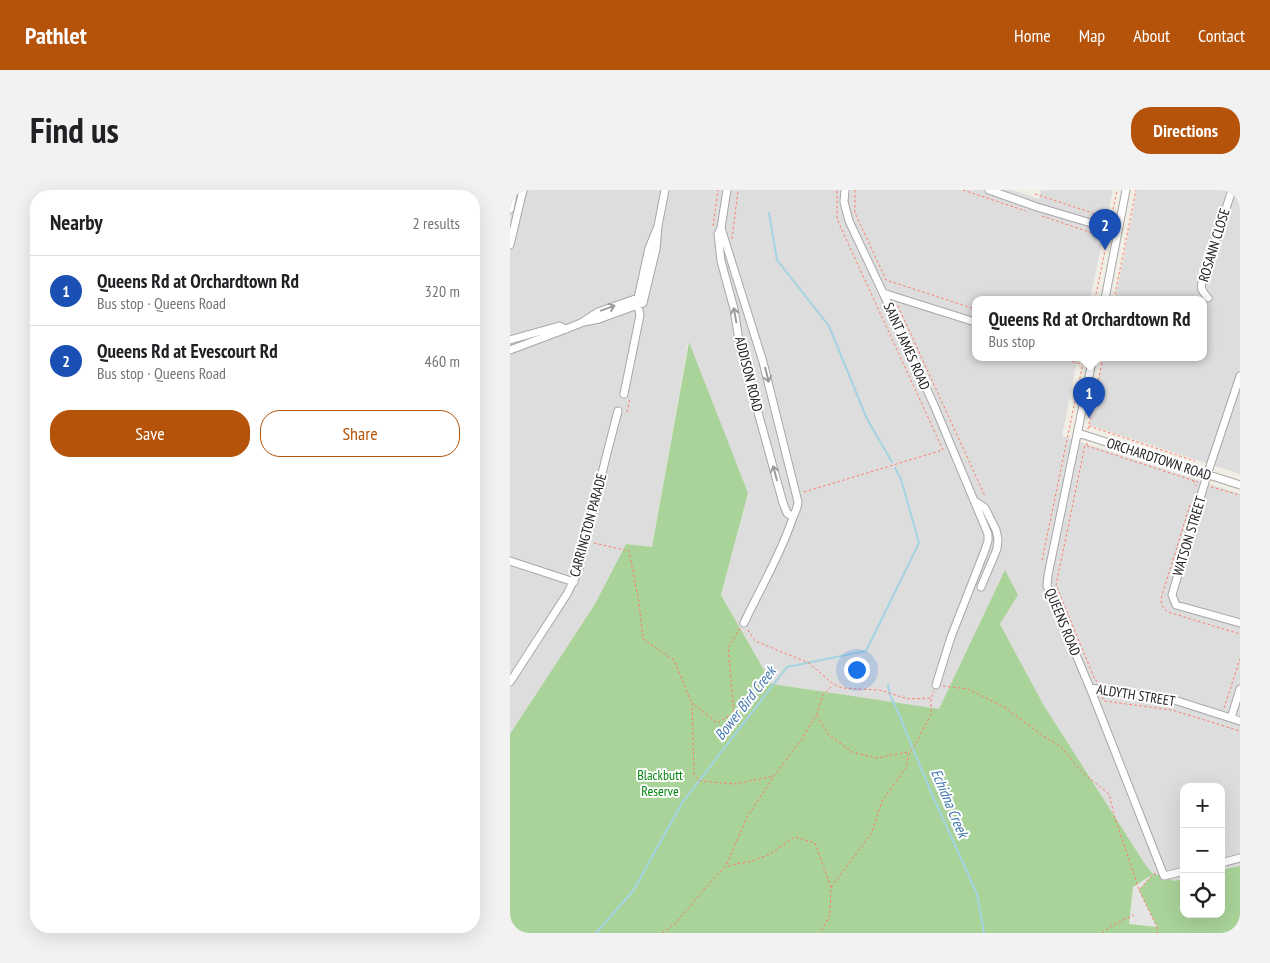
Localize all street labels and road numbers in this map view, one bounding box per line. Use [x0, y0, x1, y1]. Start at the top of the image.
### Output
street label: ROSANN CLOSE [1194, 206, 1234, 284]
street label: SAINT JAMES ROAD [880, 300, 934, 392]
street label: ADDISON ROAD [731, 335, 767, 413]
street label: ORCHARDTOWN ROAD [1104, 434, 1214, 484]
street label: CARRINGTON PARADE [566, 471, 610, 579]
street label: WATSON STREET [1168, 493, 1210, 578]
street label: QUEENS ROAD [1041, 586, 1085, 658]
street label: ALDYTH STREET [1095, 680, 1177, 710]

